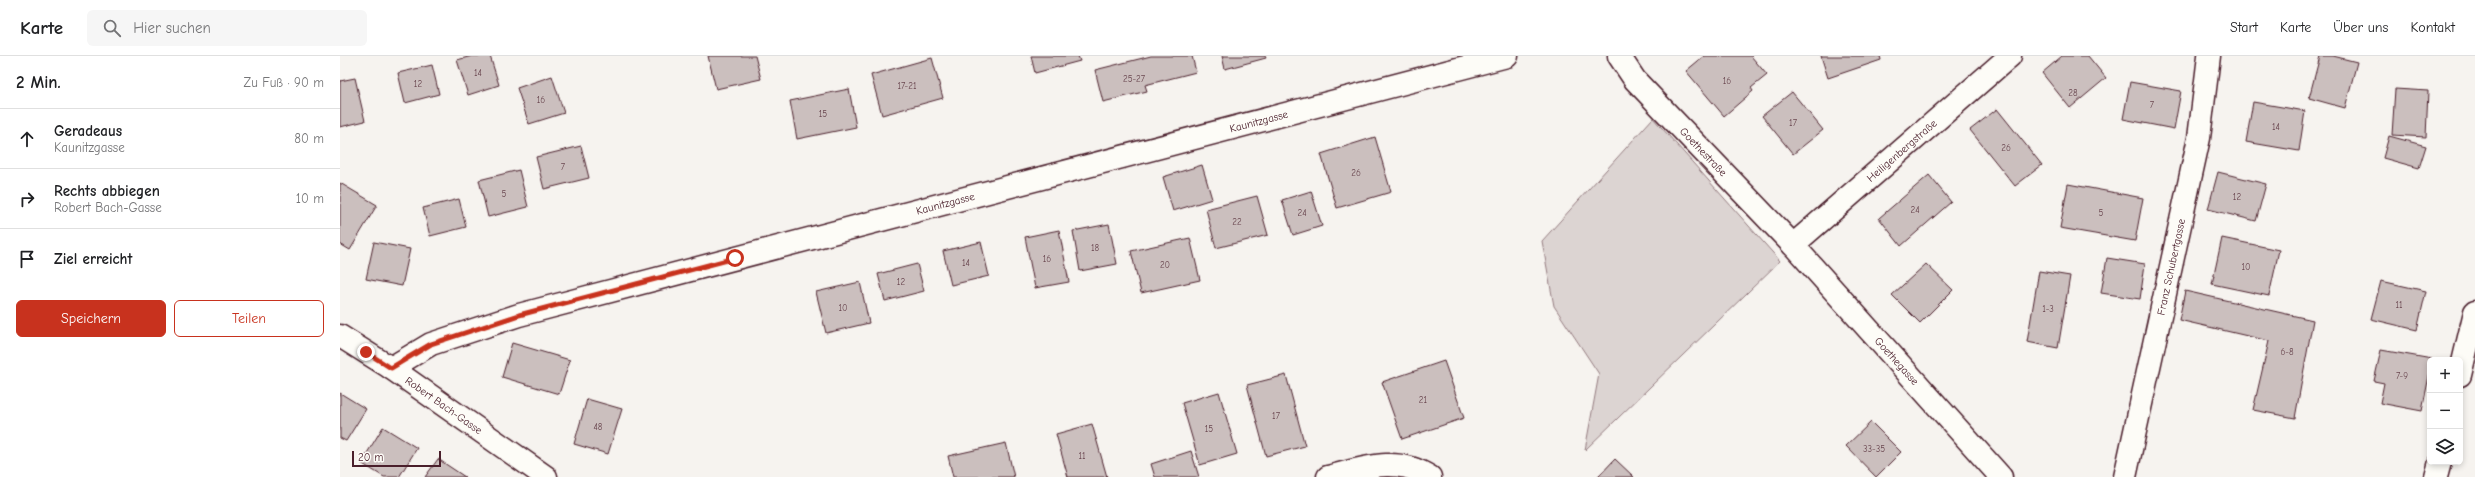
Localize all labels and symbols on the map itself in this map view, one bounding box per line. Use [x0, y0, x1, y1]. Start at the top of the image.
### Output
house number: 14 [474, 68, 482, 78]
house number: 25-27 [1123, 74, 1146, 84]
house number: 16 [1723, 76, 1731, 86]
house number: 12 [414, 79, 422, 89]
house number: 17-21 [898, 81, 917, 91]
house number: 28 [2068, 88, 2078, 98]
house number: 16 [537, 95, 545, 105]
house number: 7 [2150, 100, 2155, 110]
street label: Kaunitzgasse [1228, 108, 1290, 135]
house number: 15 [819, 109, 827, 119]
street label: Heiligenbergstraße [1864, 117, 1940, 185]
house number: 17 [1789, 118, 1798, 128]
house number: 14 [2272, 122, 2280, 132]
street label: Goethestraße [1677, 125, 1730, 179]
house number: 26 [2001, 143, 2011, 153]
house number: 7 [561, 162, 566, 172]
house number: 26 [1351, 168, 1361, 178]
house number: 5 [502, 189, 507, 199]
street label: Kaunitzgasse [915, 190, 977, 218]
house number: 12 [2233, 192, 2241, 202]
house number: 24 [1910, 205, 1920, 215]
house number: 24 [1297, 208, 1307, 218]
house number: 5 [2099, 208, 2104, 218]
house number: 22 [1232, 217, 1242, 227]
street label: Franz Schubertgasse [2154, 217, 2188, 317]
house number: 18 [1091, 243, 1099, 253]
route start [726, 249, 744, 267]
house number: 16 [1043, 254, 1051, 264]
house number: 14 [962, 258, 970, 268]
house number: 20 [1160, 260, 1170, 270]
house number: 10 [2241, 262, 2251, 272]
house number: 12 [897, 277, 905, 287]
house number: 11 [2395, 300, 2403, 310]
house number: 10 [838, 303, 848, 313]
house number: 1-3 [2042, 304, 2054, 314]
street label: Goethegasse [1872, 335, 1922, 388]
route end [357, 343, 375, 361]
house number: 6-8 [2280, 347, 2294, 357]
house number: 7-9 [2396, 371, 2408, 381]
street label: Robert Bach-Gasse [403, 374, 485, 438]
house number: 21 [1419, 395, 1428, 405]
house number: 17 [1272, 411, 1281, 421]
house number: 48 [594, 422, 603, 432]
house number: 15 [1205, 424, 1213, 434]
house number: 33-35 [1863, 444, 1885, 454]
scale bar [352, 449, 441, 468]
house number: 11 [1078, 451, 1086, 461]

